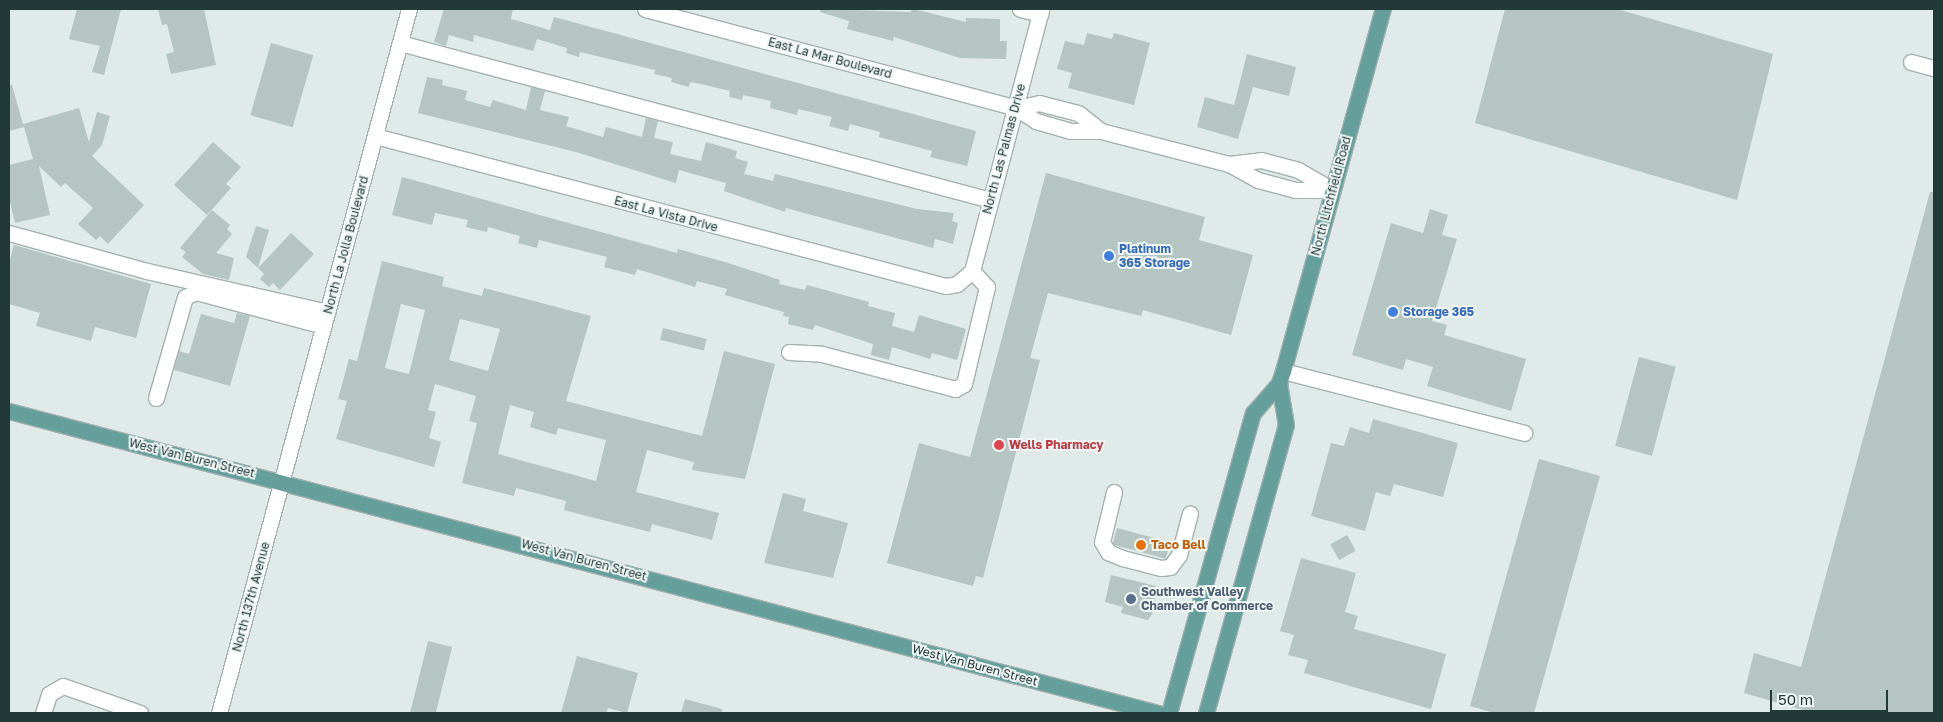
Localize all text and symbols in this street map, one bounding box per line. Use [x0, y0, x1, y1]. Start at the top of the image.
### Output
street label: East La Mar Boulevard [766, 35, 894, 81]
street label: North Las Palmas Drive [980, 82, 1028, 216]
street label: North Litchfield Road [1308, 135, 1354, 257]
street label: North La Jolla Boulevard [321, 174, 371, 316]
street label: East La Vista Drive [613, 193, 719, 235]
place label: Platinum 365 Storage [1119, 242, 1190, 270]
marker: Platinum 365 Storage [1103, 250, 1115, 262]
place label: Storage 365 [1403, 305, 1474, 319]
marker: Storage 365 [1387, 306, 1399, 318]
street label: West Van Buren Street [127, 435, 257, 481]
place label: Wells Pharmacy [1009, 438, 1104, 452]
marker: Wells Pharmacy [993, 439, 1005, 451]
street label: West Van Buren Street [520, 536, 648, 584]
place label: Taco Bell [1151, 538, 1205, 552]
marker: Taco Bell [1135, 539, 1147, 551]
street label: North 137th Avenue [229, 540, 273, 654]
place label: Southwest Valley Chamber of Commerce [1141, 585, 1273, 613]
marker: Southwest Valley Chamber of Commerce [1125, 593, 1137, 605]
street label: West Van Buren Street [911, 641, 1039, 689]
scale bar [1773, 680, 1890, 712]
text: 50 m [1778, 690, 1813, 708]

